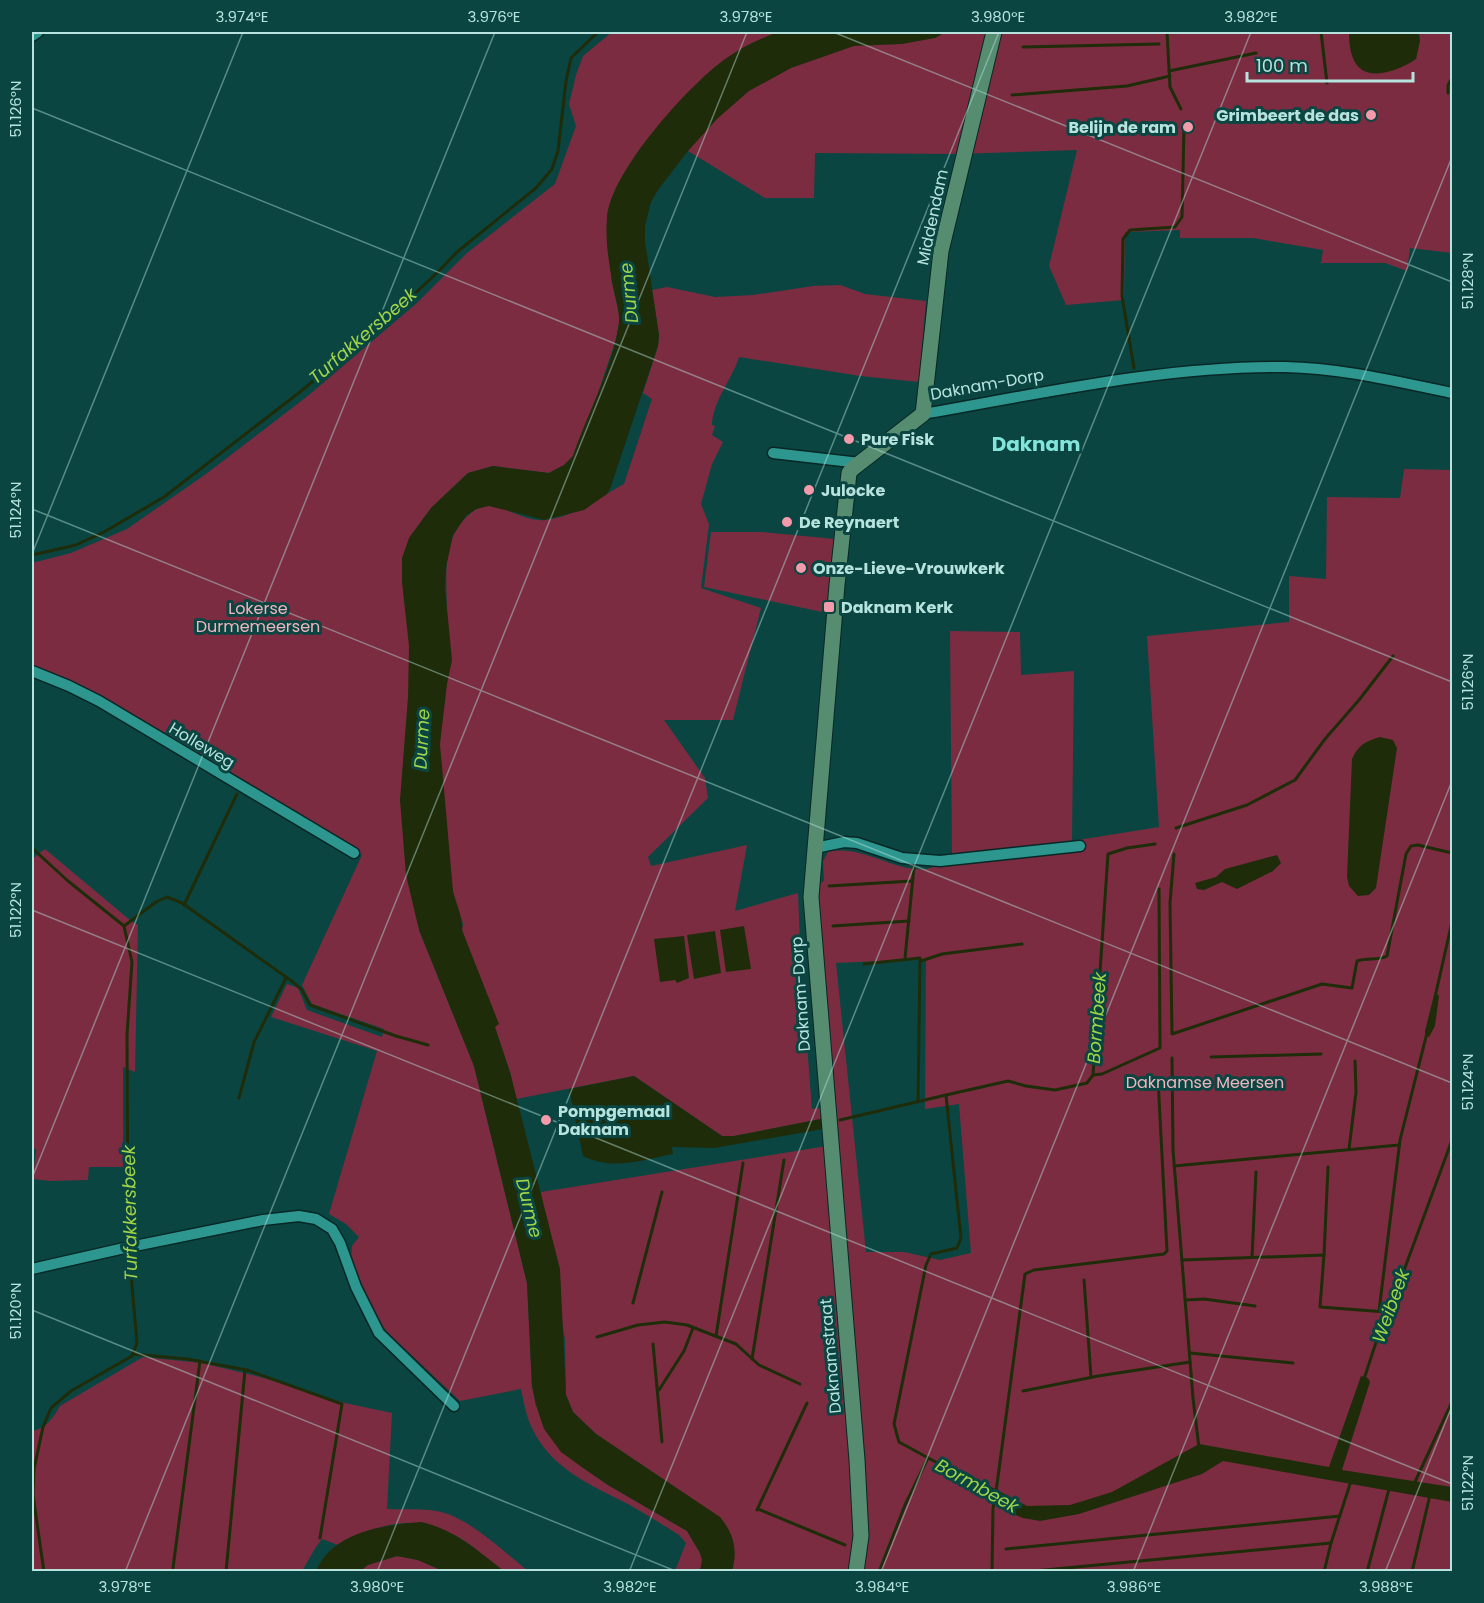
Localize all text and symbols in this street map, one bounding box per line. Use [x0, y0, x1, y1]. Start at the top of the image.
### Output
text: 3.974°E [216, 6, 268, 27]
text: 3.976°E [468, 6, 521, 27]
text: 3.978°E [720, 6, 772, 27]
text: 3.980°E [971, 6, 1025, 27]
text: 3.982°E [1224, 6, 1278, 27]
scale bar [1247, 45, 1414, 83]
text: 100 m [1256, 53, 1308, 78]
text: 51.126°N [5, 80, 26, 138]
place label: Grimbeert de das [1216, 104, 1359, 127]
marker: Grimbeert de das [1364, 108, 1378, 122]
place label: Belijn de ram [1069, 116, 1176, 139]
marker: Belijn de ram [1181, 120, 1195, 134]
street label: Middendam [911, 167, 954, 267]
text: 51.128°N [1457, 253, 1478, 309]
water label: Durme [613, 262, 644, 325]
water label: Turfakkersbeek [303, 281, 423, 390]
street label: Daknam-Dorp [928, 363, 1046, 406]
place label: Pure Fisk [861, 428, 934, 451]
district label: Daknam [992, 430, 1080, 458]
marker: Pure Fisk [842, 432, 856, 446]
place label: Julocke [821, 479, 886, 502]
text: 51.124°N [5, 482, 26, 538]
marker: Julocke [802, 483, 816, 497]
place label: De Reynaert [799, 511, 899, 534]
marker: De Reynaert [780, 515, 794, 529]
place label: Onze-Lieve-Vrouwkerk [813, 557, 1005, 580]
marker: Onze-Lieve-Vrouwkerk [794, 561, 808, 575]
place label: Daknam Kerk [841, 596, 953, 619]
park label: Lokerse Durmemeersen [196, 597, 320, 638]
marker: Daknam Kerk [822, 600, 836, 614]
text: 51.126°N [1457, 653, 1478, 711]
water label: Durme [407, 708, 436, 770]
street label: Holleweg [165, 717, 239, 774]
text: 51.122°N [5, 882, 26, 938]
street label: Daknam-Dorp [785, 936, 816, 1052]
water label: Bormbeek [1081, 971, 1112, 1065]
text: 51.124°N [1457, 1054, 1478, 1110]
park label: Daknamse Meersen [1126, 1071, 1284, 1094]
place label: Pompgemaal Daknam [558, 1100, 670, 1141]
marker: Pompgemaal Daknam [539, 1113, 553, 1127]
water label: Turfakkersbeek [116, 1144, 143, 1281]
water label: Durme [510, 1175, 549, 1240]
water label: Weibeek [1366, 1265, 1416, 1346]
text: 51.120°N [5, 1283, 26, 1339]
street label: Daknamstraat [814, 1297, 847, 1414]
water label: Bormbeek [931, 1452, 1024, 1519]
text: 51.122°N [1457, 1455, 1478, 1511]
text: 3.978°E [99, 1576, 151, 1597]
text: 3.980°E [350, 1576, 404, 1597]
text: 3.982°E [603, 1576, 657, 1597]
text: 3.984°E [855, 1576, 909, 1597]
text: 3.986°E [1107, 1576, 1161, 1597]
text: 3.988°E [1359, 1576, 1413, 1597]

